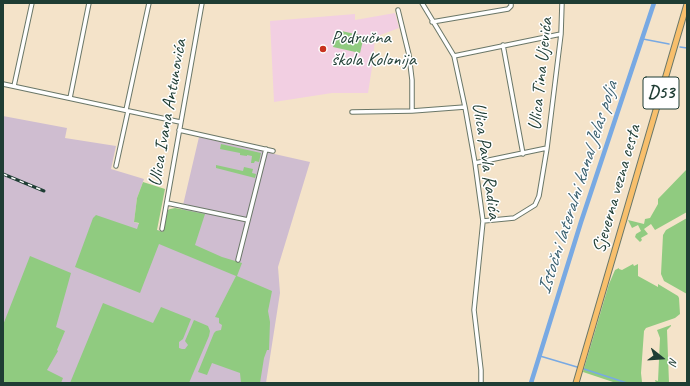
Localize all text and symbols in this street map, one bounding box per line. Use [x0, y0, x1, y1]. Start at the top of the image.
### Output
street label: Ulica Tina Ujevića [524, 16, 558, 132]
place label: Područna škola Kolonija [331, 27, 416, 71]
street label: Ulica Ivana Antunovića [144, 38, 192, 188]
marker: Područna škola Kolonija [318, 44, 328, 54]
road number: D53 [643, 77, 679, 109]
water label: Istočni lateralni kanal Jelas polja [532, 79, 624, 297]
street label: Ulica Pavla Radića [467, 101, 505, 221]
street label: Sjeverna vezna cesta [588, 122, 646, 256]
north arrow [642, 338, 682, 378]
text: N [666, 356, 681, 367]

